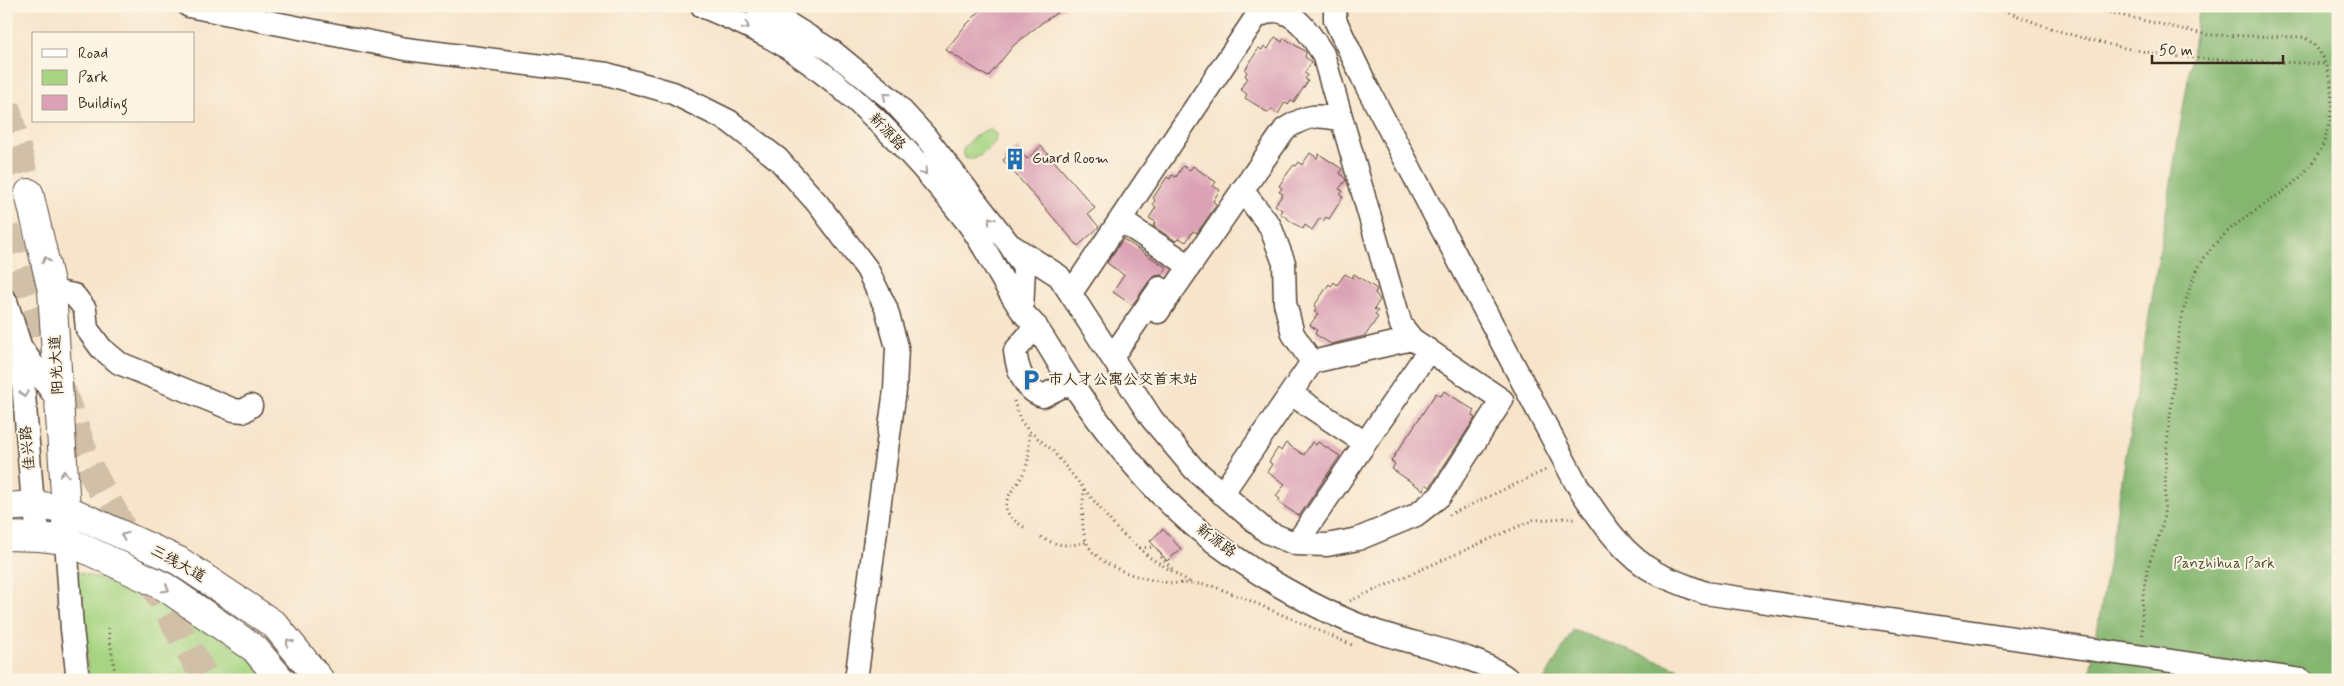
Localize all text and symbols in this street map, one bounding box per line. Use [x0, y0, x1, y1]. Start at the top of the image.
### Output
one-way arrow [741, 19, 750, 29]
legend [32, 32, 195, 122]
scale bar [2152, 32, 2283, 64]
text: 50 m [2159, 41, 2193, 61]
text: Road [78, 44, 108, 64]
text: Park [78, 68, 108, 88]
one-way arrow [883, 92, 892, 101]
text: Building [78, 94, 128, 115]
street label: 新源路 [864, 109, 910, 155]
building icon: Guard Room [1002, 146, 1028, 172]
place label: Guard Room [1032, 149, 1109, 169]
one-way arrow [919, 167, 928, 176]
one-way arrow [988, 216, 997, 226]
one-way arrow [41, 255, 51, 264]
street label: 阳光大道 [45, 335, 69, 395]
parking icon: 市人才公寓公交首末站 [1018, 367, 1044, 393]
place label: 市人才公寓公交首末站 [1048, 370, 1198, 390]
one-way arrow [18, 390, 29, 398]
street label: 佳兴路 [16, 425, 40, 471]
one-way arrow [58, 470, 69, 478]
street label: 新源路 [1192, 520, 1240, 562]
one-way arrow [121, 532, 130, 542]
street label: 三线大道 [147, 541, 209, 587]
park label: Panzhihua Park [2173, 554, 2275, 574]
one-way arrow [161, 582, 170, 592]
one-way arrow [287, 639, 295, 648]

